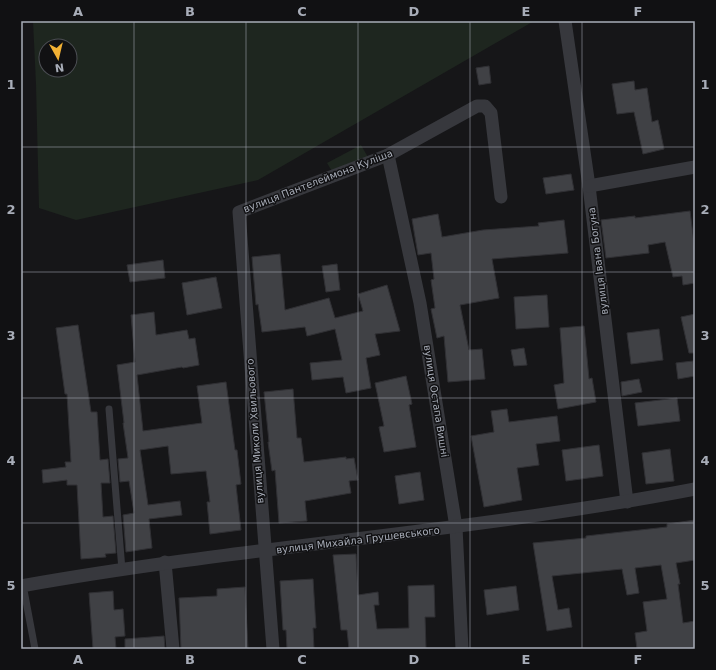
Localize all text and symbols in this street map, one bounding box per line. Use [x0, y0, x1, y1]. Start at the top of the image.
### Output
text: A [73, 4, 83, 19]
text: B [185, 4, 195, 19]
text: C [297, 4, 307, 19]
text: D [409, 4, 420, 19]
text: E [522, 4, 530, 19]
text: F [634, 4, 642, 19]
north arrow [38, 38, 78, 78]
text: N [54, 60, 65, 74]
text: 1 [6, 77, 16, 92]
text: 1 [700, 77, 710, 92]
street label: вулиця Пантелеймона Куліша [242, 147, 394, 215]
text: 2 [6, 202, 16, 217]
text: 2 [700, 202, 710, 217]
street label: вулиця Івана Богуна [586, 207, 610, 315]
text: 3 [6, 328, 16, 343]
text: 3 [700, 328, 710, 343]
street label: вулиця Остапа Вишні [422, 344, 450, 458]
street label: вулиця Миколи Хвильового [244, 358, 266, 504]
text: 4 [6, 453, 16, 468]
text: 4 [700, 453, 710, 468]
street label: вулиця Михайла Грушевського [276, 525, 440, 555]
text: 5 [6, 578, 16, 593]
text: 5 [700, 578, 710, 593]
text: A [73, 652, 83, 667]
text: B [185, 652, 195, 667]
text: C [297, 652, 307, 667]
text: D [409, 652, 420, 667]
text: E [522, 652, 530, 667]
text: F [634, 652, 642, 667]

